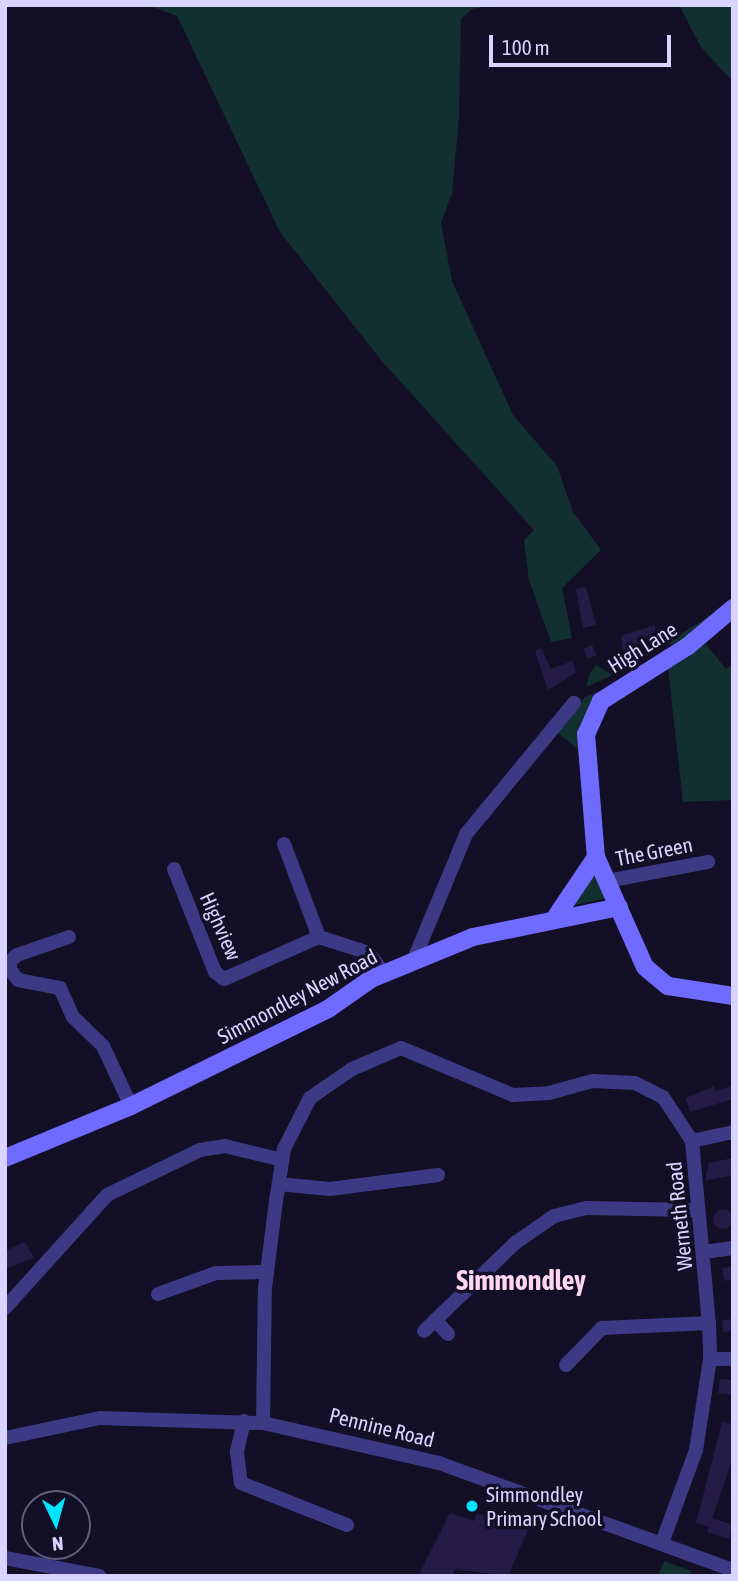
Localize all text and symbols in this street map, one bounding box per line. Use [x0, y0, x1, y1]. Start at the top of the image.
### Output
scale bar [493, 21, 675, 65]
text: 100 m [502, 35, 550, 59]
street label: High Lane [603, 616, 681, 678]
street label: The Green [613, 831, 695, 871]
street label: Highview [195, 888, 247, 964]
street label: Simmondley New Road [213, 943, 381, 1049]
street label: Werneth Road [661, 1160, 697, 1272]
district label: Simmondley [456, 1263, 586, 1297]
street label: Pennine Road [327, 1402, 437, 1452]
place label: Simmondley Primary School [486, 1481, 602, 1531]
north arrow [21, 1490, 91, 1560]
marker: Simmondley Primary School [464, 1498, 480, 1514]
text: N [51, 1532, 64, 1555]

